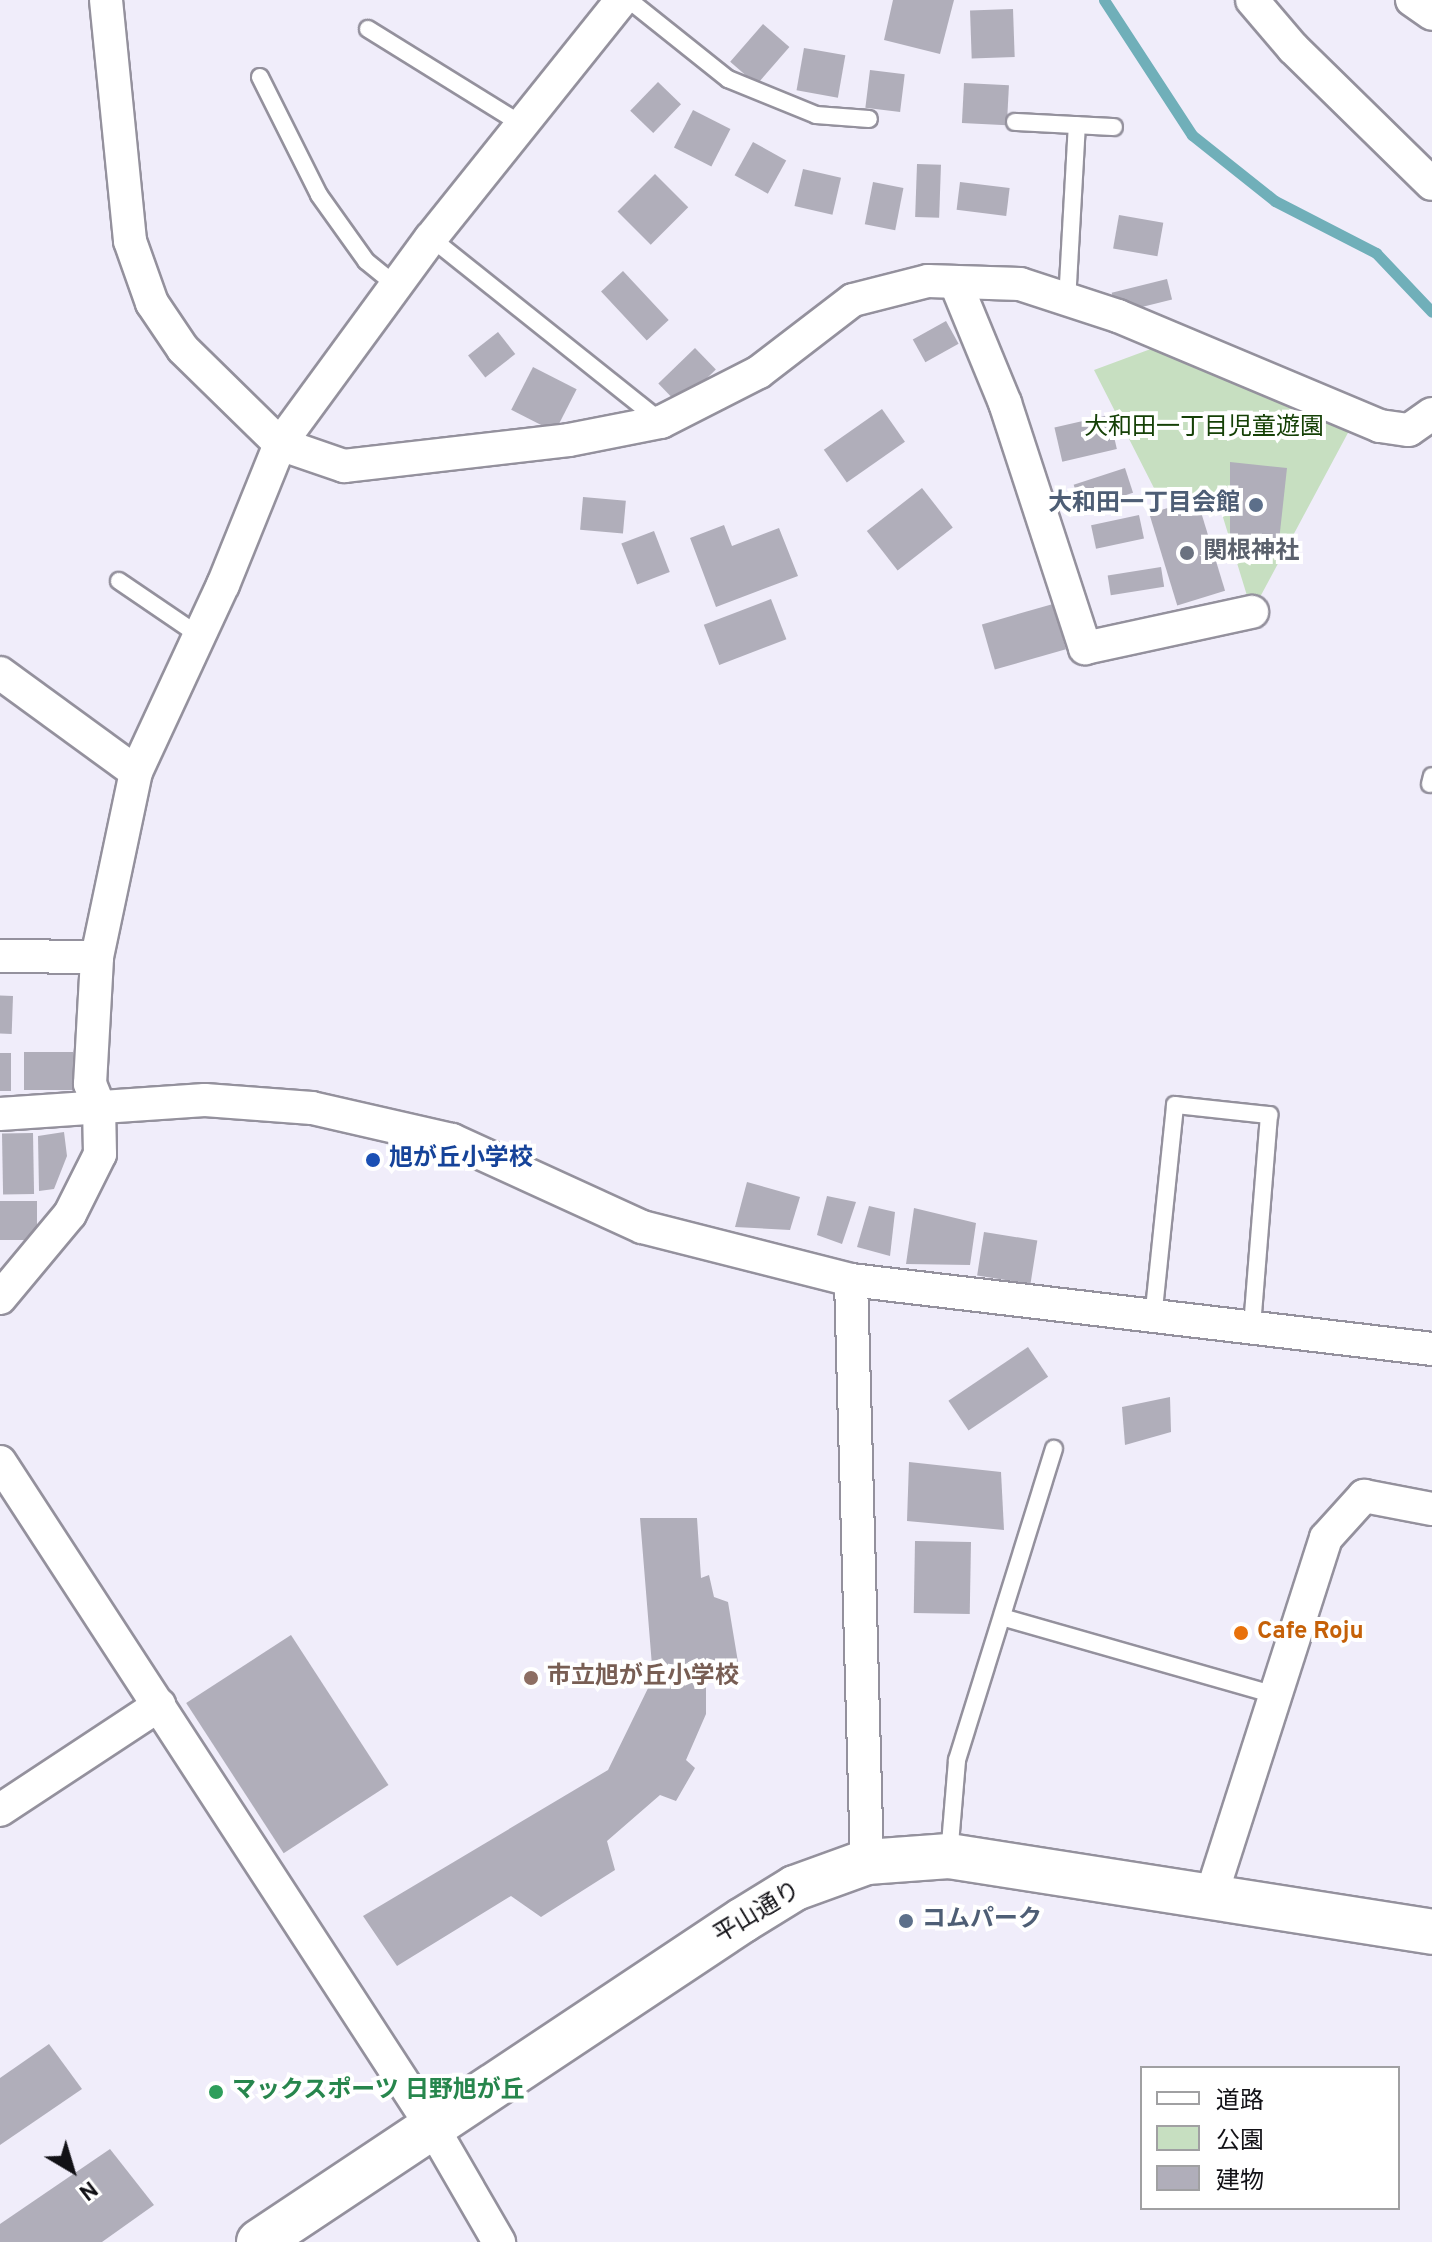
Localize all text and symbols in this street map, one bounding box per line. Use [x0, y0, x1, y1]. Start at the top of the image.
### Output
park label: 大和田一丁目児童遊園 [1084, 415, 1324, 443]
place label: 大和田一丁目会館 [1048, 491, 1240, 519]
marker: 大和田一丁目会館 [1247, 496, 1265, 514]
place label: 関根神社 [1203, 539, 1299, 567]
marker: 関根神社 [1178, 544, 1196, 562]
place label: 旭が丘小学校 [389, 1146, 533, 1174]
marker: 旭が丘小学校 [364, 1151, 382, 1169]
place label: Cafe Roju [1257, 1619, 1364, 1647]
marker: Cafe Roju [1232, 1624, 1250, 1642]
place label: 市立旭が丘小学校 [547, 1664, 739, 1692]
marker: 市立旭が丘小学校 [522, 1669, 540, 1687]
street label: 平山通り [709, 1877, 807, 1951]
place label: コムパーク [922, 1907, 1042, 1935]
marker: コムパーク [897, 1912, 915, 1930]
legend [1140, 2066, 1400, 2210]
place label: マックスポーツ 日野旭が丘 [232, 2078, 526, 2106]
marker: マックスポーツ 日野旭が丘 [207, 2083, 225, 2101]
text: 道路 [1216, 2087, 1264, 2117]
text: 公園 [1216, 2127, 1264, 2157]
north arrow [32, 2130, 112, 2210]
text: 建物 [1216, 2167, 1264, 2197]
text: N [73, 2174, 102, 2205]

